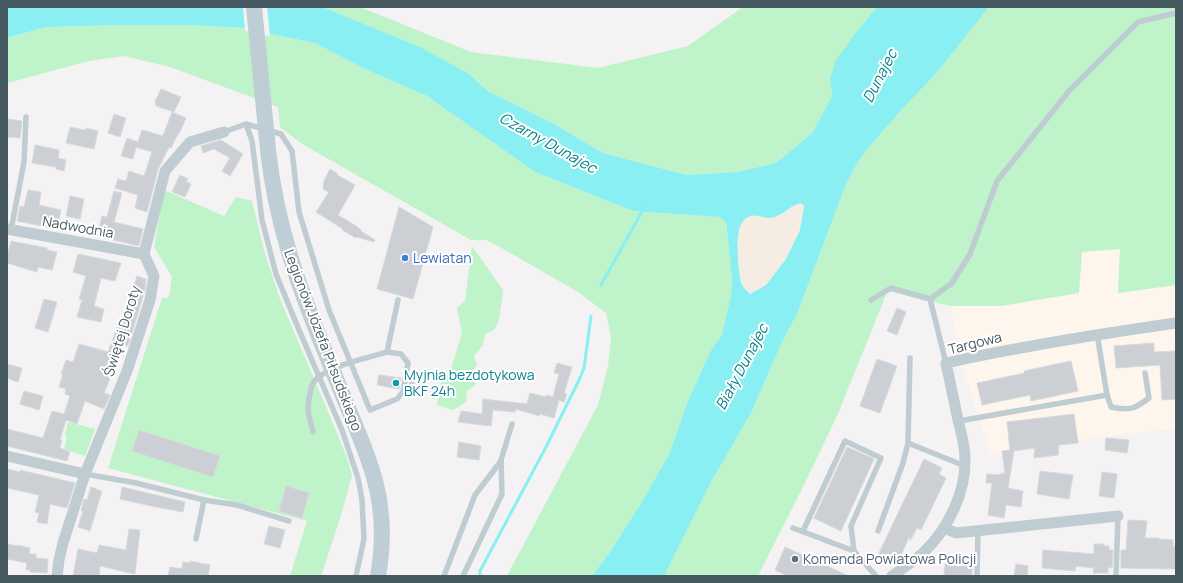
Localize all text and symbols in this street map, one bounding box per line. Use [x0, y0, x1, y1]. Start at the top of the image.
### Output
water label: Dunajec [857, 44, 903, 106]
water label: Czarny Dunajec [496, 107, 602, 179]
street label: Nadwodnia [41, 211, 115, 242]
street label: Legionów Józefa Piłsudskiego [280, 246, 367, 433]
place label: Lewiatan [413, 248, 472, 267]
marker: Lewiatan [400, 253, 410, 263]
street label: Świętej Doroty [99, 282, 145, 379]
water label: Biały Dunajec [710, 319, 774, 413]
street label: Targowa [946, 327, 1004, 358]
place label: Myjnia bezdotykowa BKF 24h [404, 365, 534, 400]
marker: Myjnia bezdotykowa BKF 24h [391, 378, 401, 388]
place label: Komenda Powiatowa Policji [803, 549, 976, 568]
marker: Komenda Powiatowa Policji [790, 554, 800, 564]

